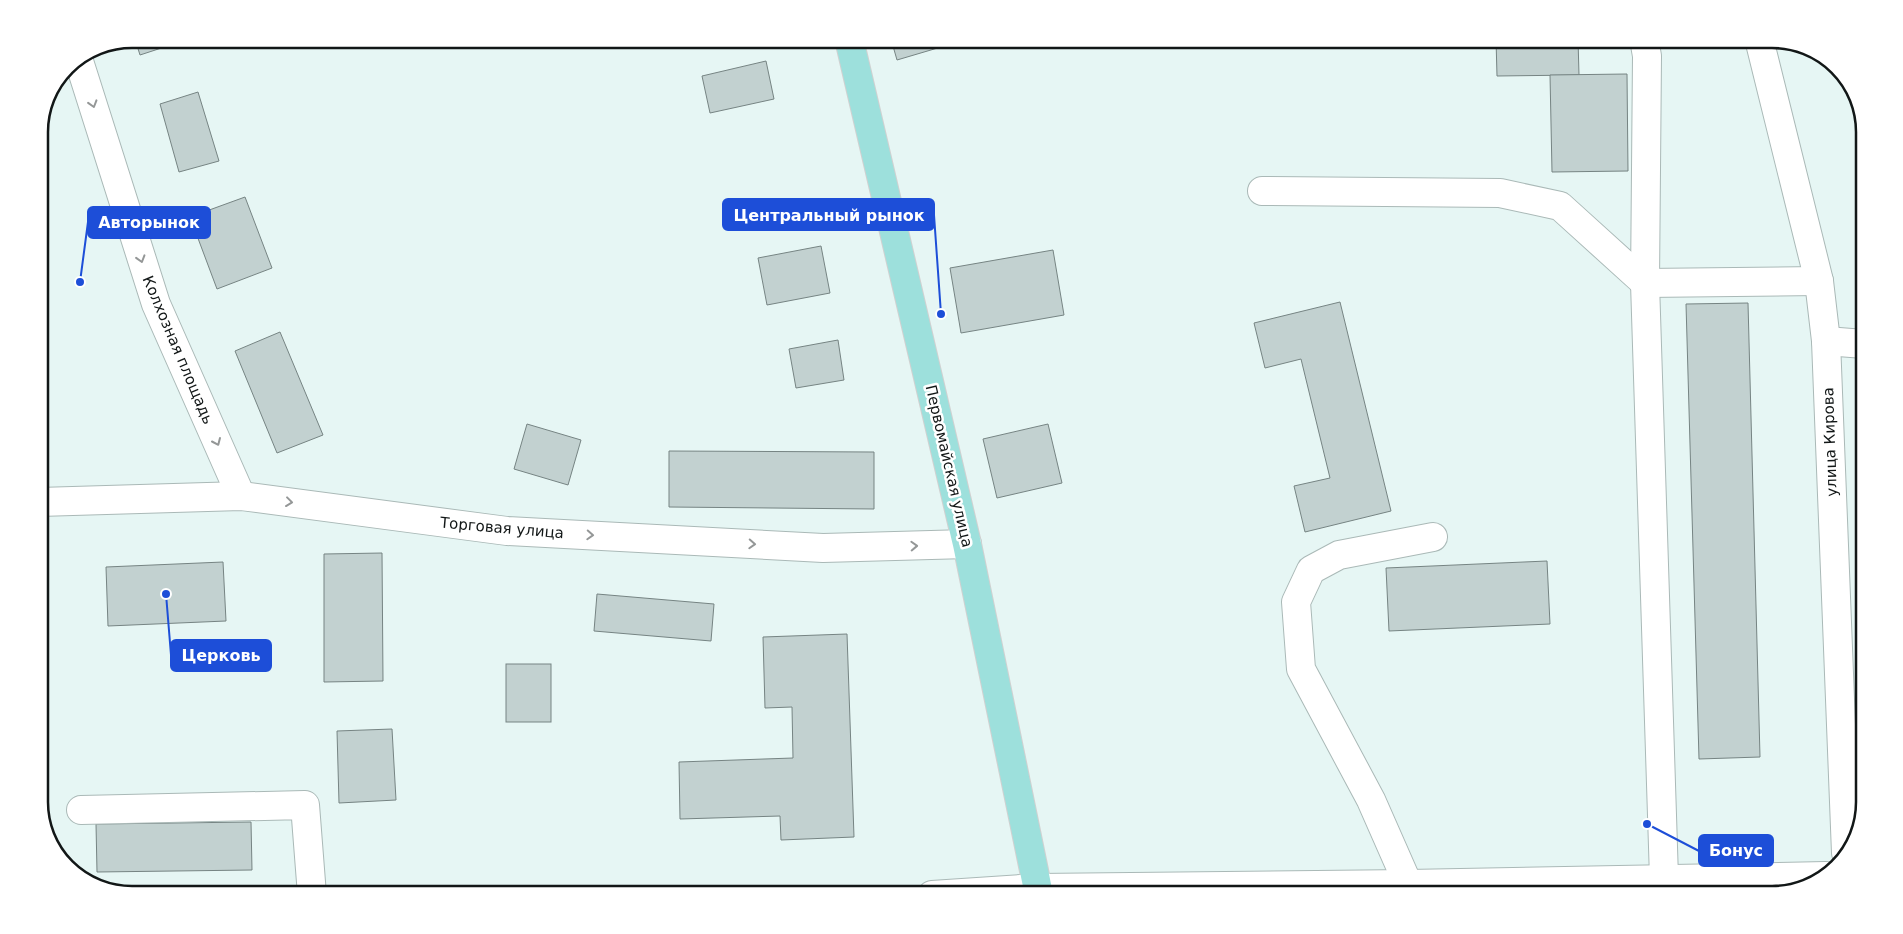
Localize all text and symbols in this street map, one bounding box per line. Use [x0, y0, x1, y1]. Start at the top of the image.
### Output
one-way arrow [87, 99, 97, 108]
callout: Центральный рынок [723, 199, 934, 230]
text: Центральный рынок [733, 206, 925, 225]
callout: Авторынок [88, 207, 210, 238]
text: Авторынок [98, 213, 200, 232]
one-way arrow [136, 254, 146, 263]
street label: Колхозная площадь [139, 273, 217, 427]
street label: Первомайская улица [922, 383, 976, 549]
street label: улица Кирова [1819, 387, 1841, 497]
one-way arrow [210, 437, 221, 446]
one-way arrow [285, 497, 293, 507]
street label: Торговая улица [438, 514, 565, 542]
one-way arrow [586, 530, 594, 541]
one-way arrow [748, 539, 756, 550]
one-way arrow [911, 541, 919, 551]
callout: Церковь [171, 640, 271, 671]
text: Церковь [181, 646, 261, 665]
callout: Бонус [1699, 835, 1773, 866]
text: Бонус [1709, 841, 1763, 860]

